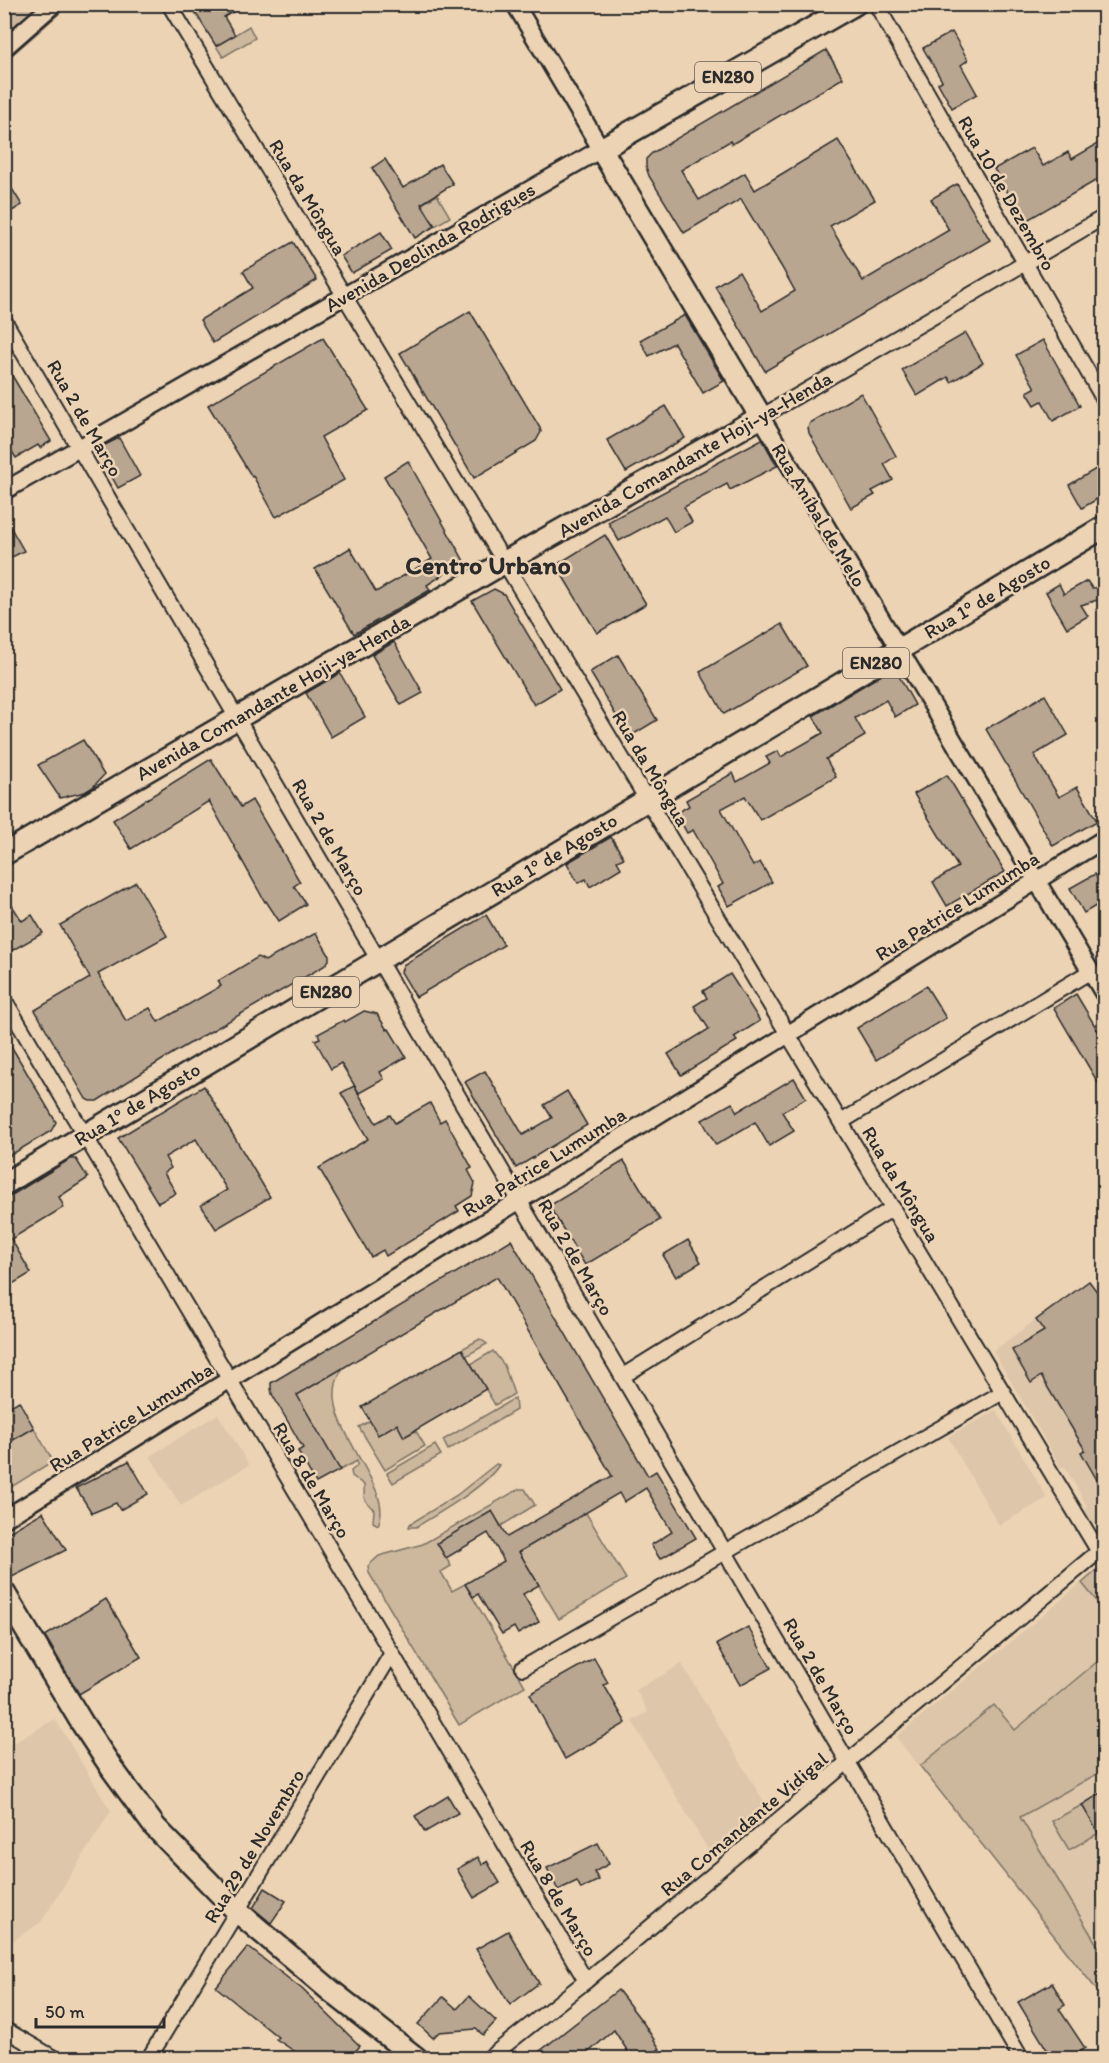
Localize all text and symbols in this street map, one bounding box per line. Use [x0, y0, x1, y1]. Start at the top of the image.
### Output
road number: EN280 [695, 62, 761, 92]
street label: Rua 10 de Dezembro [953, 111, 1061, 275]
street label: Rua da Môngua [264, 135, 352, 260]
street label: Avenida Deolinda Rodrigues [321, 177, 539, 317]
street label: Rua 2 de Março [42, 355, 128, 481]
street label: Avenida Comandante Hoji-ya-Henda [554, 365, 837, 542]
street label: Rua Aníbal de Melo [767, 439, 871, 591]
district label: Centro Urbano [405, 549, 571, 581]
street label: Rua 1º de Agosto [919, 550, 1055, 644]
street label: Avenida Comandante Hoji-ya-Henda [132, 608, 415, 785]
road number: EN280 [843, 648, 909, 678]
street label: Rua da Môngua [607, 706, 695, 831]
street label: Rua 2 de Março [287, 774, 373, 900]
street label: Rua 1º de Agosto [486, 808, 622, 902]
street label: Rua Patrice Lumumba [871, 846, 1043, 966]
road number: EN280 [293, 977, 359, 1007]
street label: Rua 1º de Agosto [69, 1057, 205, 1151]
street label: Rua Patrice Lumumba [458, 1102, 630, 1222]
street label: Rua da Môngua [857, 1122, 945, 1247]
street label: Rua 2 de Março [533, 1194, 619, 1320]
street label: Rua Patrice Lumumba [45, 1357, 217, 1477]
street label: Rua 8 de Março [268, 1418, 356, 1542]
street label: Rua 2 de Março [778, 1613, 864, 1739]
street label: Rua Comandante Vidigal [655, 1747, 833, 1901]
street label: Rua 29 de Novembro [198, 1765, 310, 1927]
street label: Rua 8 de Março [515, 1836, 603, 1960]
scale bar [36, 1991, 164, 2029]
text: 50 m [45, 2001, 85, 2023]

